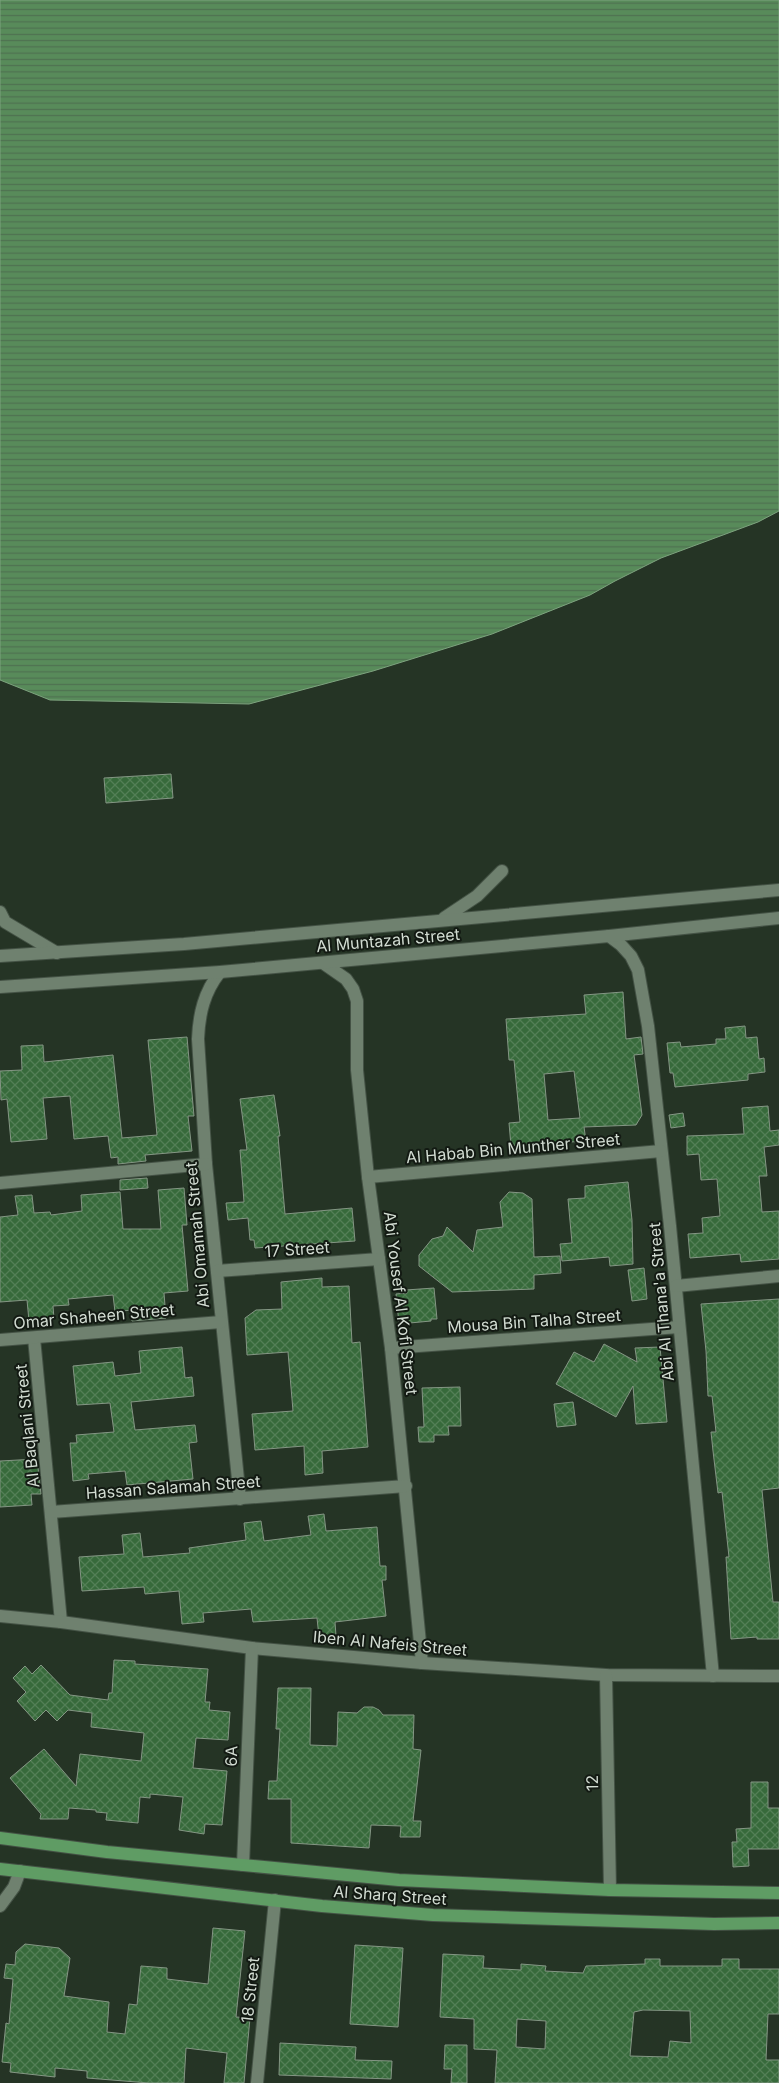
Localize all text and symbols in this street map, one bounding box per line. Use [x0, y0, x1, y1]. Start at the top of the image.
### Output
street label: Al Muntazah Street [315, 924, 461, 956]
street label: Al Habab Bin Munther Street [405, 1129, 621, 1167]
street label: Abi Omamah Street [181, 1161, 213, 1309]
street label: Abi Yousef Al Kofi Street [380, 1210, 422, 1396]
street label: Abi Al Thana'a Street [644, 1222, 678, 1382]
street label: 17 Street [264, 1237, 330, 1261]
street label: Omar Shaheen Street [13, 1299, 175, 1333]
street label: Mousa Bin Talha Street [447, 1305, 621, 1337]
street label: Al Baqlani Street [11, 1363, 43, 1489]
street label: Hassan Salamah Street [85, 1471, 261, 1503]
street label: Iben Al Nafeis Street [312, 1626, 468, 1660]
street label: 6A [221, 1745, 241, 1767]
street label: 12 [582, 1775, 602, 1791]
street label: Al Sharq Street [333, 1881, 447, 1909]
street label: 18 Street [237, 1956, 263, 2024]

